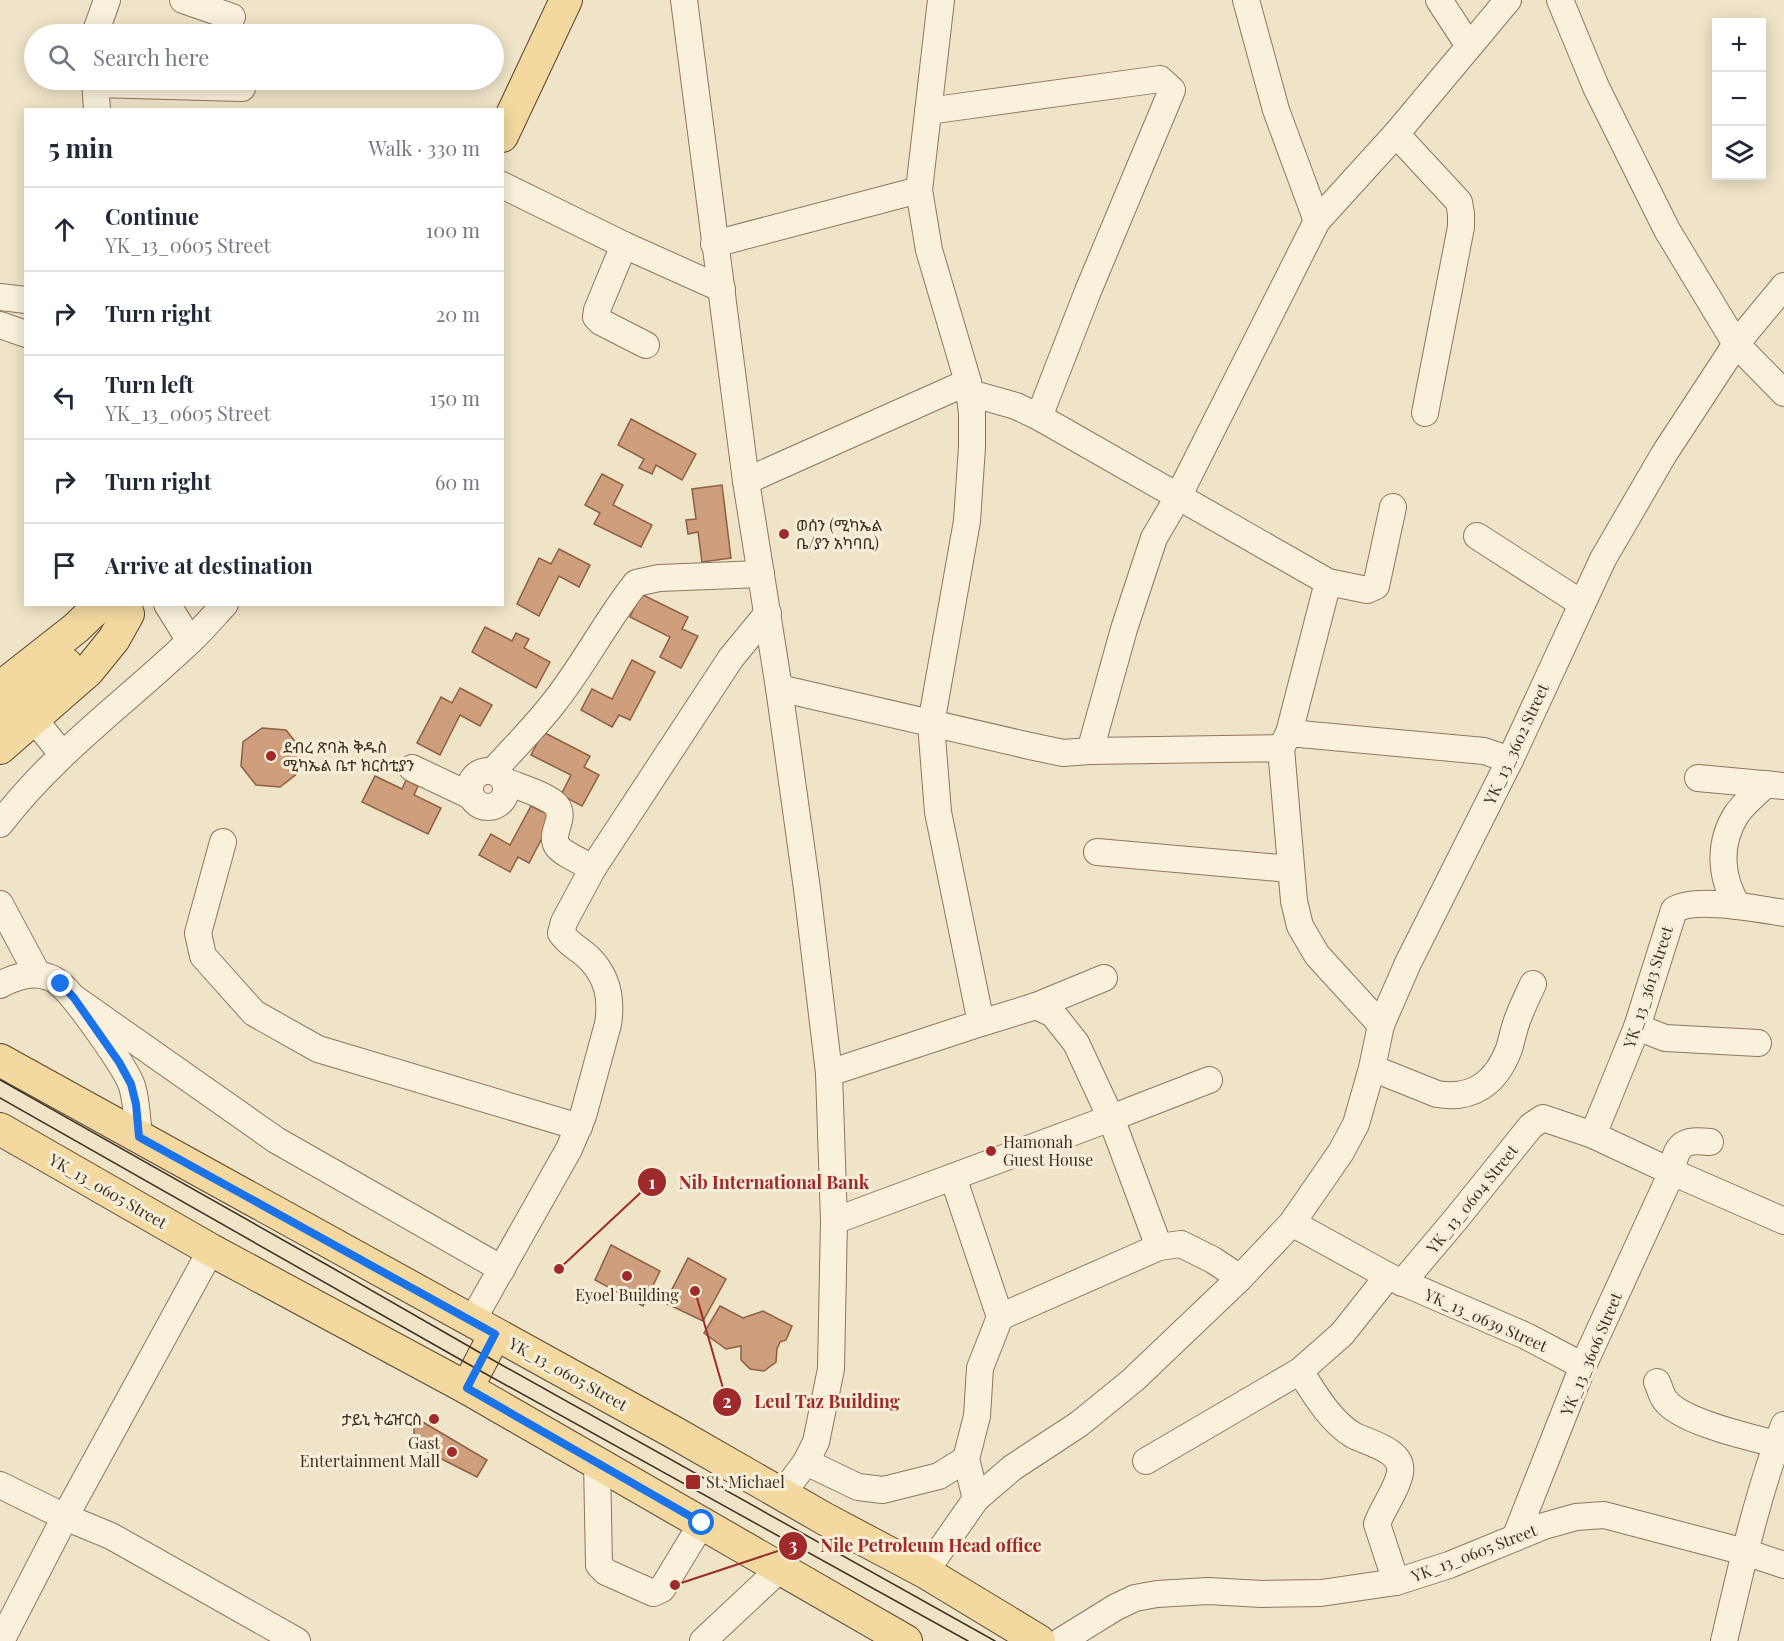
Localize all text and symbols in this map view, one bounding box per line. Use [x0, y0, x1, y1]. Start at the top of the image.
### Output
map controls [1712, 18, 1766, 180]
button: + [1712, 18, 1766, 72]
search box [24, 24, 504, 90]
icon: search [45, 41, 78, 74]
text: Search here [93, 42, 209, 72]
button: − [1712, 72, 1766, 126]
button: layers [1712, 126, 1766, 180]
text: 5 min [48, 130, 113, 165]
text: Walk · 330 m [368, 134, 480, 161]
text: Continue [105, 201, 199, 231]
icon: ahead [48, 213, 81, 246]
text: 100 m [426, 216, 480, 243]
text: YK_13_0605 Street [105, 231, 271, 258]
icon: right [48, 297, 81, 330]
text: Turn right [105, 298, 211, 328]
text: 20 m [436, 300, 480, 327]
text: Turn left [105, 369, 194, 399]
icon: left [48, 381, 81, 414]
text: 150 m [430, 384, 480, 411]
text: YK_13_0605 Street [105, 399, 271, 426]
icon: right [48, 465, 81, 498]
text: Turn right [105, 466, 211, 496]
text: 60 m [435, 468, 480, 495]
place label: ወሰን (ሚካኤል ቤ/ያን አካባቢ) [796, 514, 883, 553]
marker: ወሰን (ሚካኤል ቤ/ያን አካባቢ) [777, 527, 791, 541]
icon: arrive [48, 549, 81, 582]
text: Arrive at destination [105, 550, 313, 580]
street label: YK_13_3602 Street [1478, 680, 1553, 809]
place label: ደብረ ጽባሕ ቅዱስ ሚካኤል ቤተ ክርስቲያን [283, 736, 414, 775]
marker: ደብረ ጽባሕ ቅዱስ ሚካኤል ቤተ ክርስቲያን [264, 749, 278, 763]
street label: YK_13_3613 Street [1618, 923, 1677, 1051]
route end [47, 970, 73, 996]
place label: Hamonah Guest House [1003, 1131, 1093, 1170]
street label: YK_13_0604 Street [1421, 1140, 1522, 1258]
marker: Hamonah Guest House [984, 1144, 998, 1158]
street label: YK_13_0605 Street [45, 1148, 171, 1233]
callout: Nib International Bank [637, 1164, 881, 1200]
text: 1 [649, 1170, 656, 1194]
text: Nib International Bank [679, 1170, 870, 1194]
marker: Eyoel Building [620, 1269, 634, 1283]
street label: YK_13_0639 Street [1421, 1283, 1551, 1356]
place label: Eyoel Building [575, 1284, 679, 1305]
street label: YK_13_3606 Street [1555, 1289, 1626, 1420]
street label: YK_13_0605 Street [504, 1332, 632, 1415]
callout: Leul Taz Building [712, 1384, 912, 1420]
text: 2 [722, 1389, 732, 1413]
text: Leul Taz Building [754, 1389, 900, 1413]
place label: ታይኒ ትሬዠርስ [342, 1408, 422, 1429]
marker: ታይኒ ትሬዠርስ [427, 1412, 441, 1426]
place label: Gast Entertainment Mall [300, 1432, 440, 1471]
marker: Gast Entertainment Mall [445, 1445, 459, 1459]
place label: St. Michael [706, 1471, 785, 1492]
marker: St. Michael [684, 1473, 702, 1491]
route start [688, 1509, 714, 1535]
street label: YK_13_0605 Street [1407, 1519, 1540, 1586]
callout: Nile Petroleum Head office [778, 1528, 1054, 1564]
text: 3 [789, 1533, 798, 1557]
text: Nile Petroleum Head office [820, 1533, 1042, 1557]

